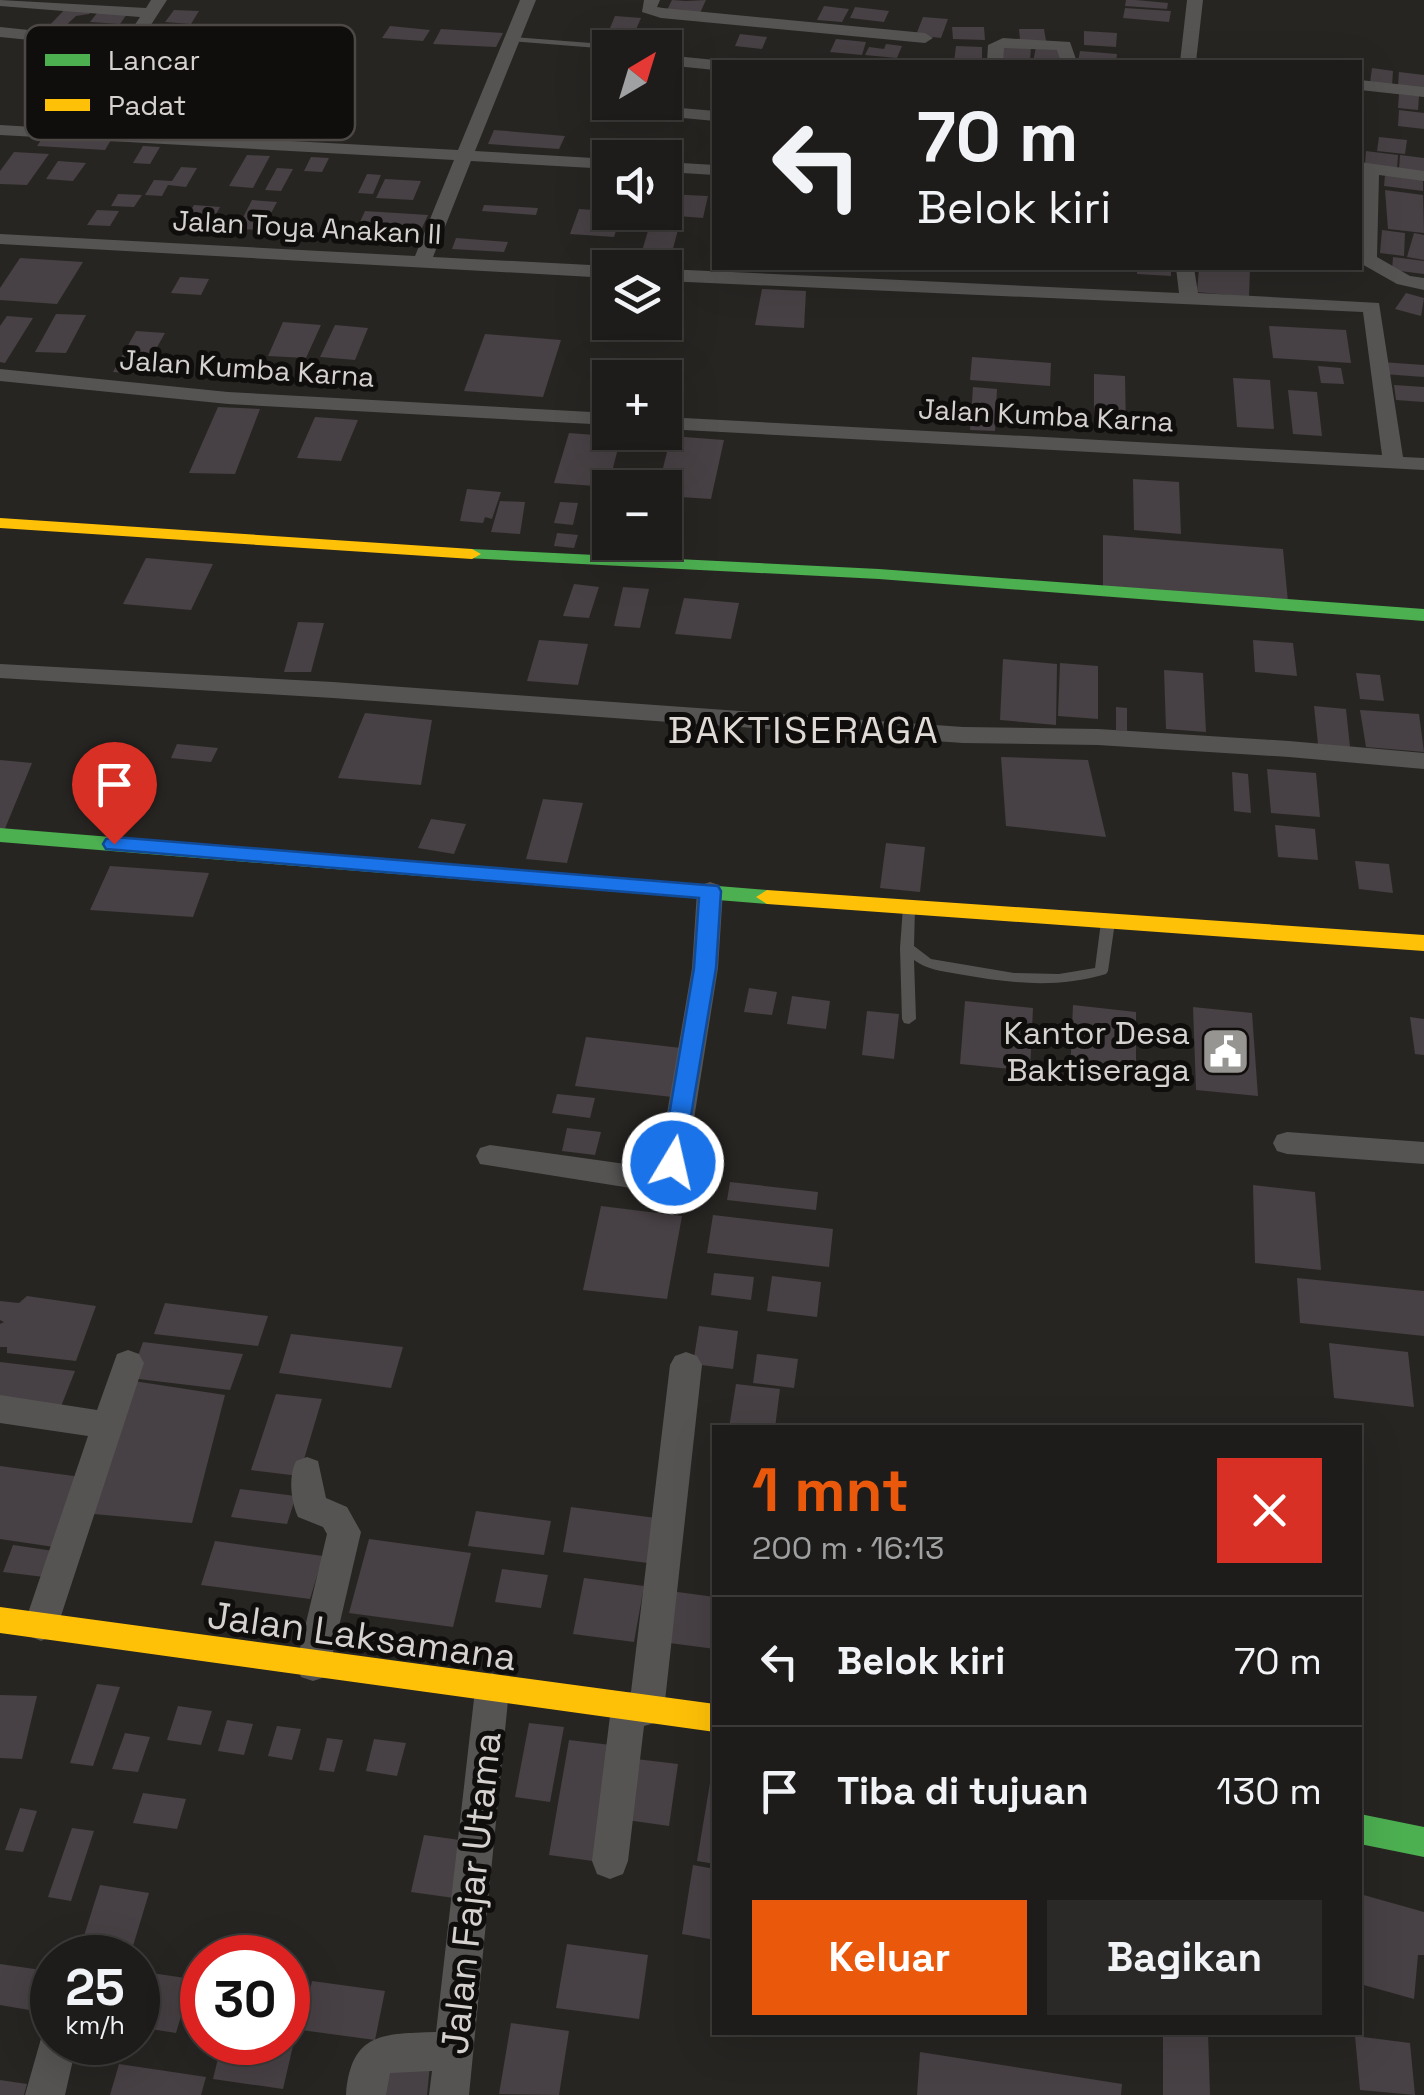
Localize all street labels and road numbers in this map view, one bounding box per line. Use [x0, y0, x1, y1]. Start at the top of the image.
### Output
street label: Jalan Toya Anakan II [172, 202, 442, 252]
street label: Jalan Kumba Karna [118, 341, 376, 395]
street label: Jalan Kumba Karna [917, 390, 1175, 440]
street label: Jalan Laksamana [204, 1591, 520, 1681]
street label: Jalan Fajar Utama [430, 1729, 512, 2057]

